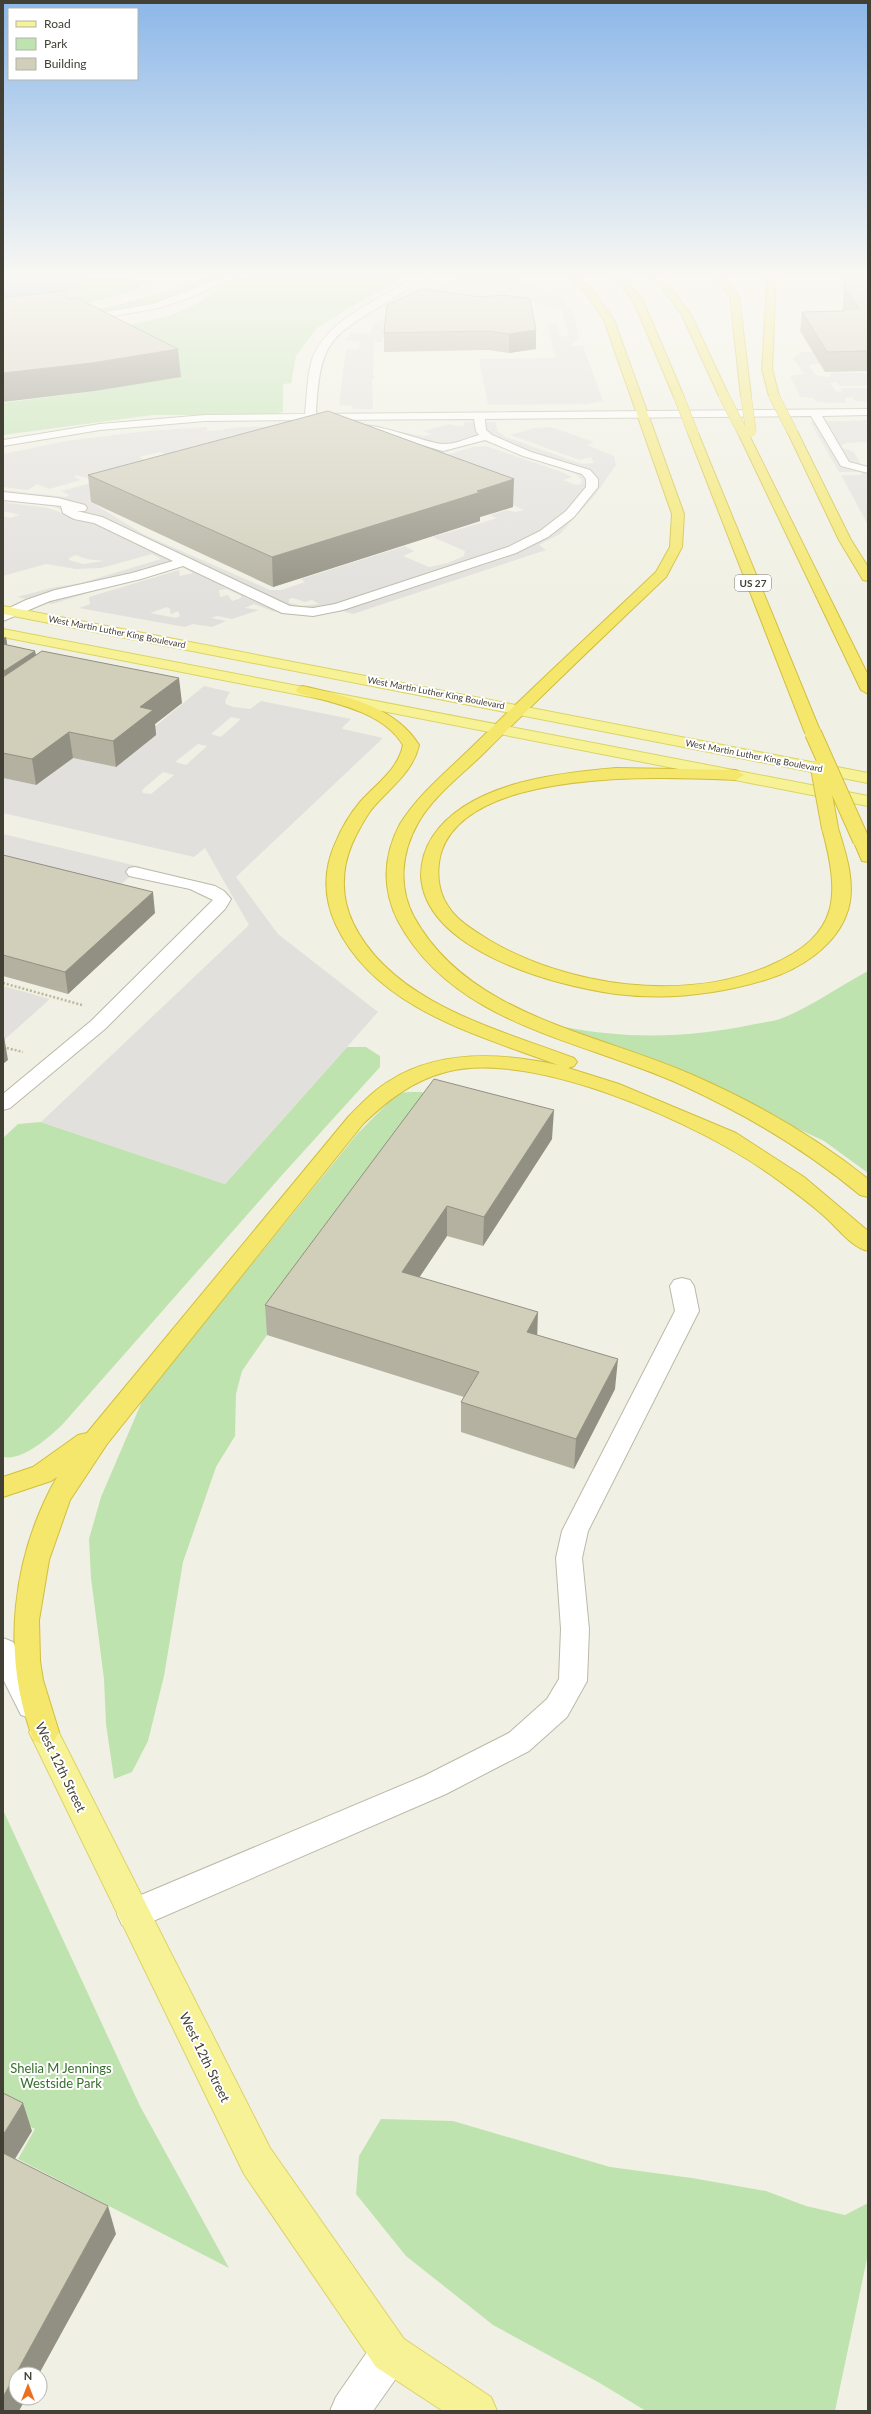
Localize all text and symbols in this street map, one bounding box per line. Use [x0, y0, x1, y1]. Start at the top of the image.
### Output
legend [8, 8, 138, 80]
text: Road [44, 16, 71, 31]
text: Park [44, 36, 68, 51]
text: Building [44, 56, 87, 71]
road number: US 27 [735, 575, 771, 591]
street label: West Martin Luther King Boulevard [48, 613, 187, 650]
street label: West Martin Luther King Boulevard [367, 674, 506, 711]
street label: West Martin Luther King Boulevard [685, 737, 824, 774]
street label: West 12th Street [32, 1720, 90, 1815]
street label: West 12th Street [176, 2010, 234, 2105]
park label: Shelia M Jennings Westside Park [10, 2060, 112, 2091]
north arrow [8, 2366, 48, 2406]
text: N [24, 2369, 32, 2382]

